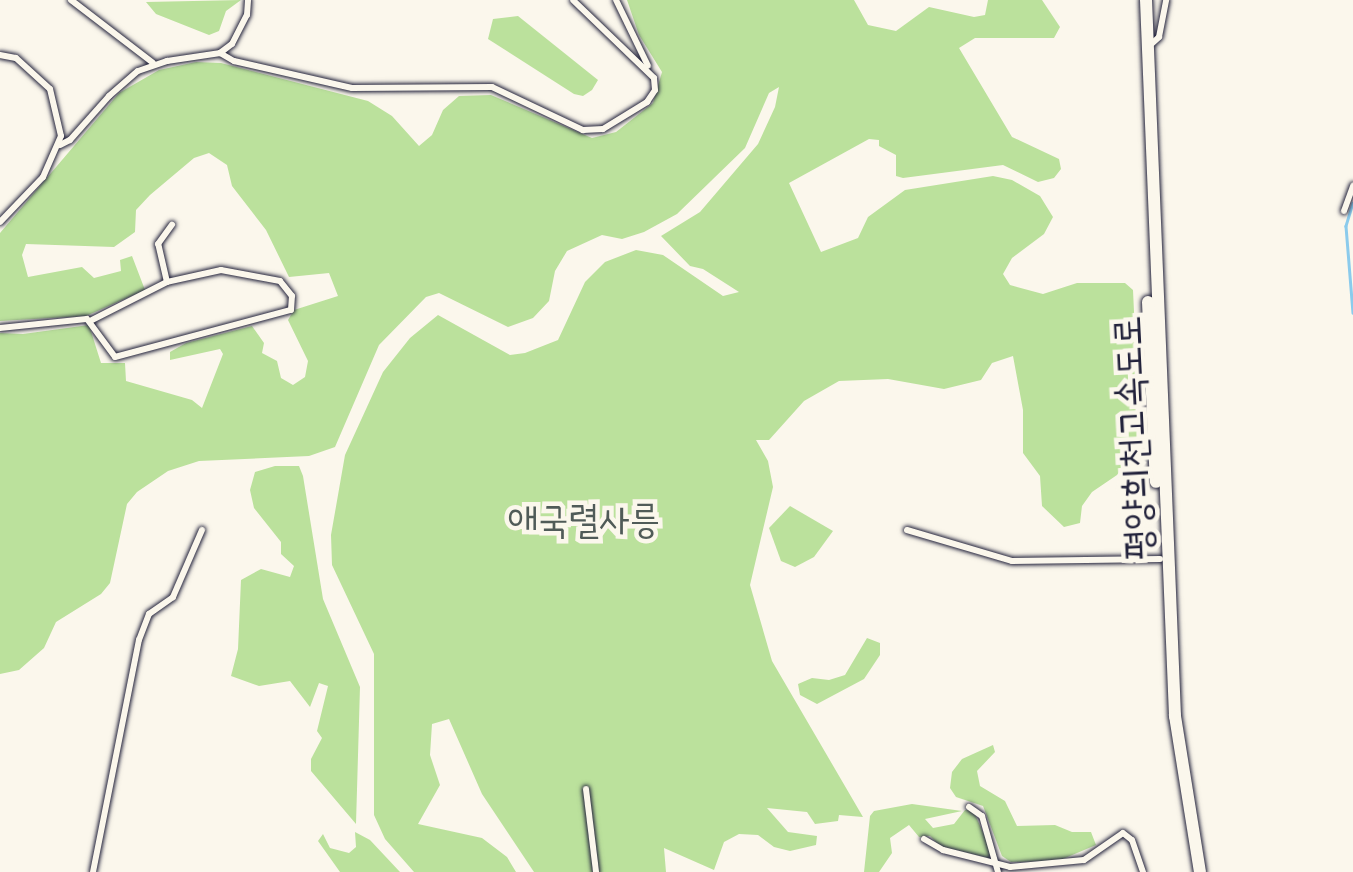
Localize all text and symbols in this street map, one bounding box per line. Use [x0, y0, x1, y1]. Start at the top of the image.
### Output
street label: 평양희천고속도로 [1103, 315, 1161, 561]
park label: 애국렬사릉 [508, 496, 660, 542]

